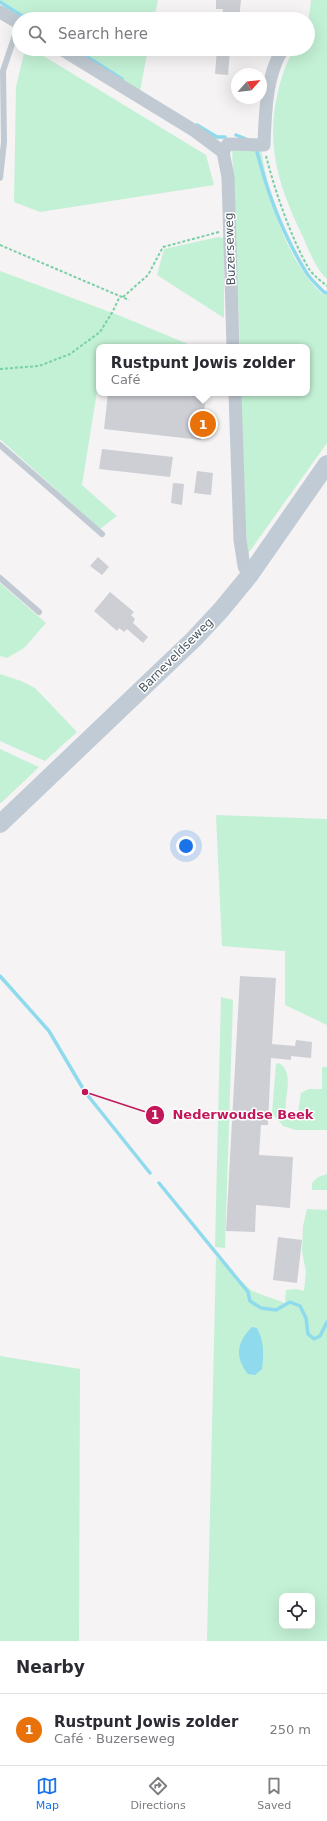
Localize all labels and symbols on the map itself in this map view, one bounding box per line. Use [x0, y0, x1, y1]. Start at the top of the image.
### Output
north arrow [231, 68, 267, 104]
street label: Buzerseweg [222, 212, 238, 286]
pin: 1 [190, 409, 216, 439]
street label: Barneveldseweg [136, 615, 216, 695]
your location [176, 836, 196, 856]
callout: Nederwoudse Beek [145, 1102, 322, 1127]
text: Nederwoudse Beek [172, 1107, 314, 1122]
text: 1 [151, 1108, 159, 1122]

